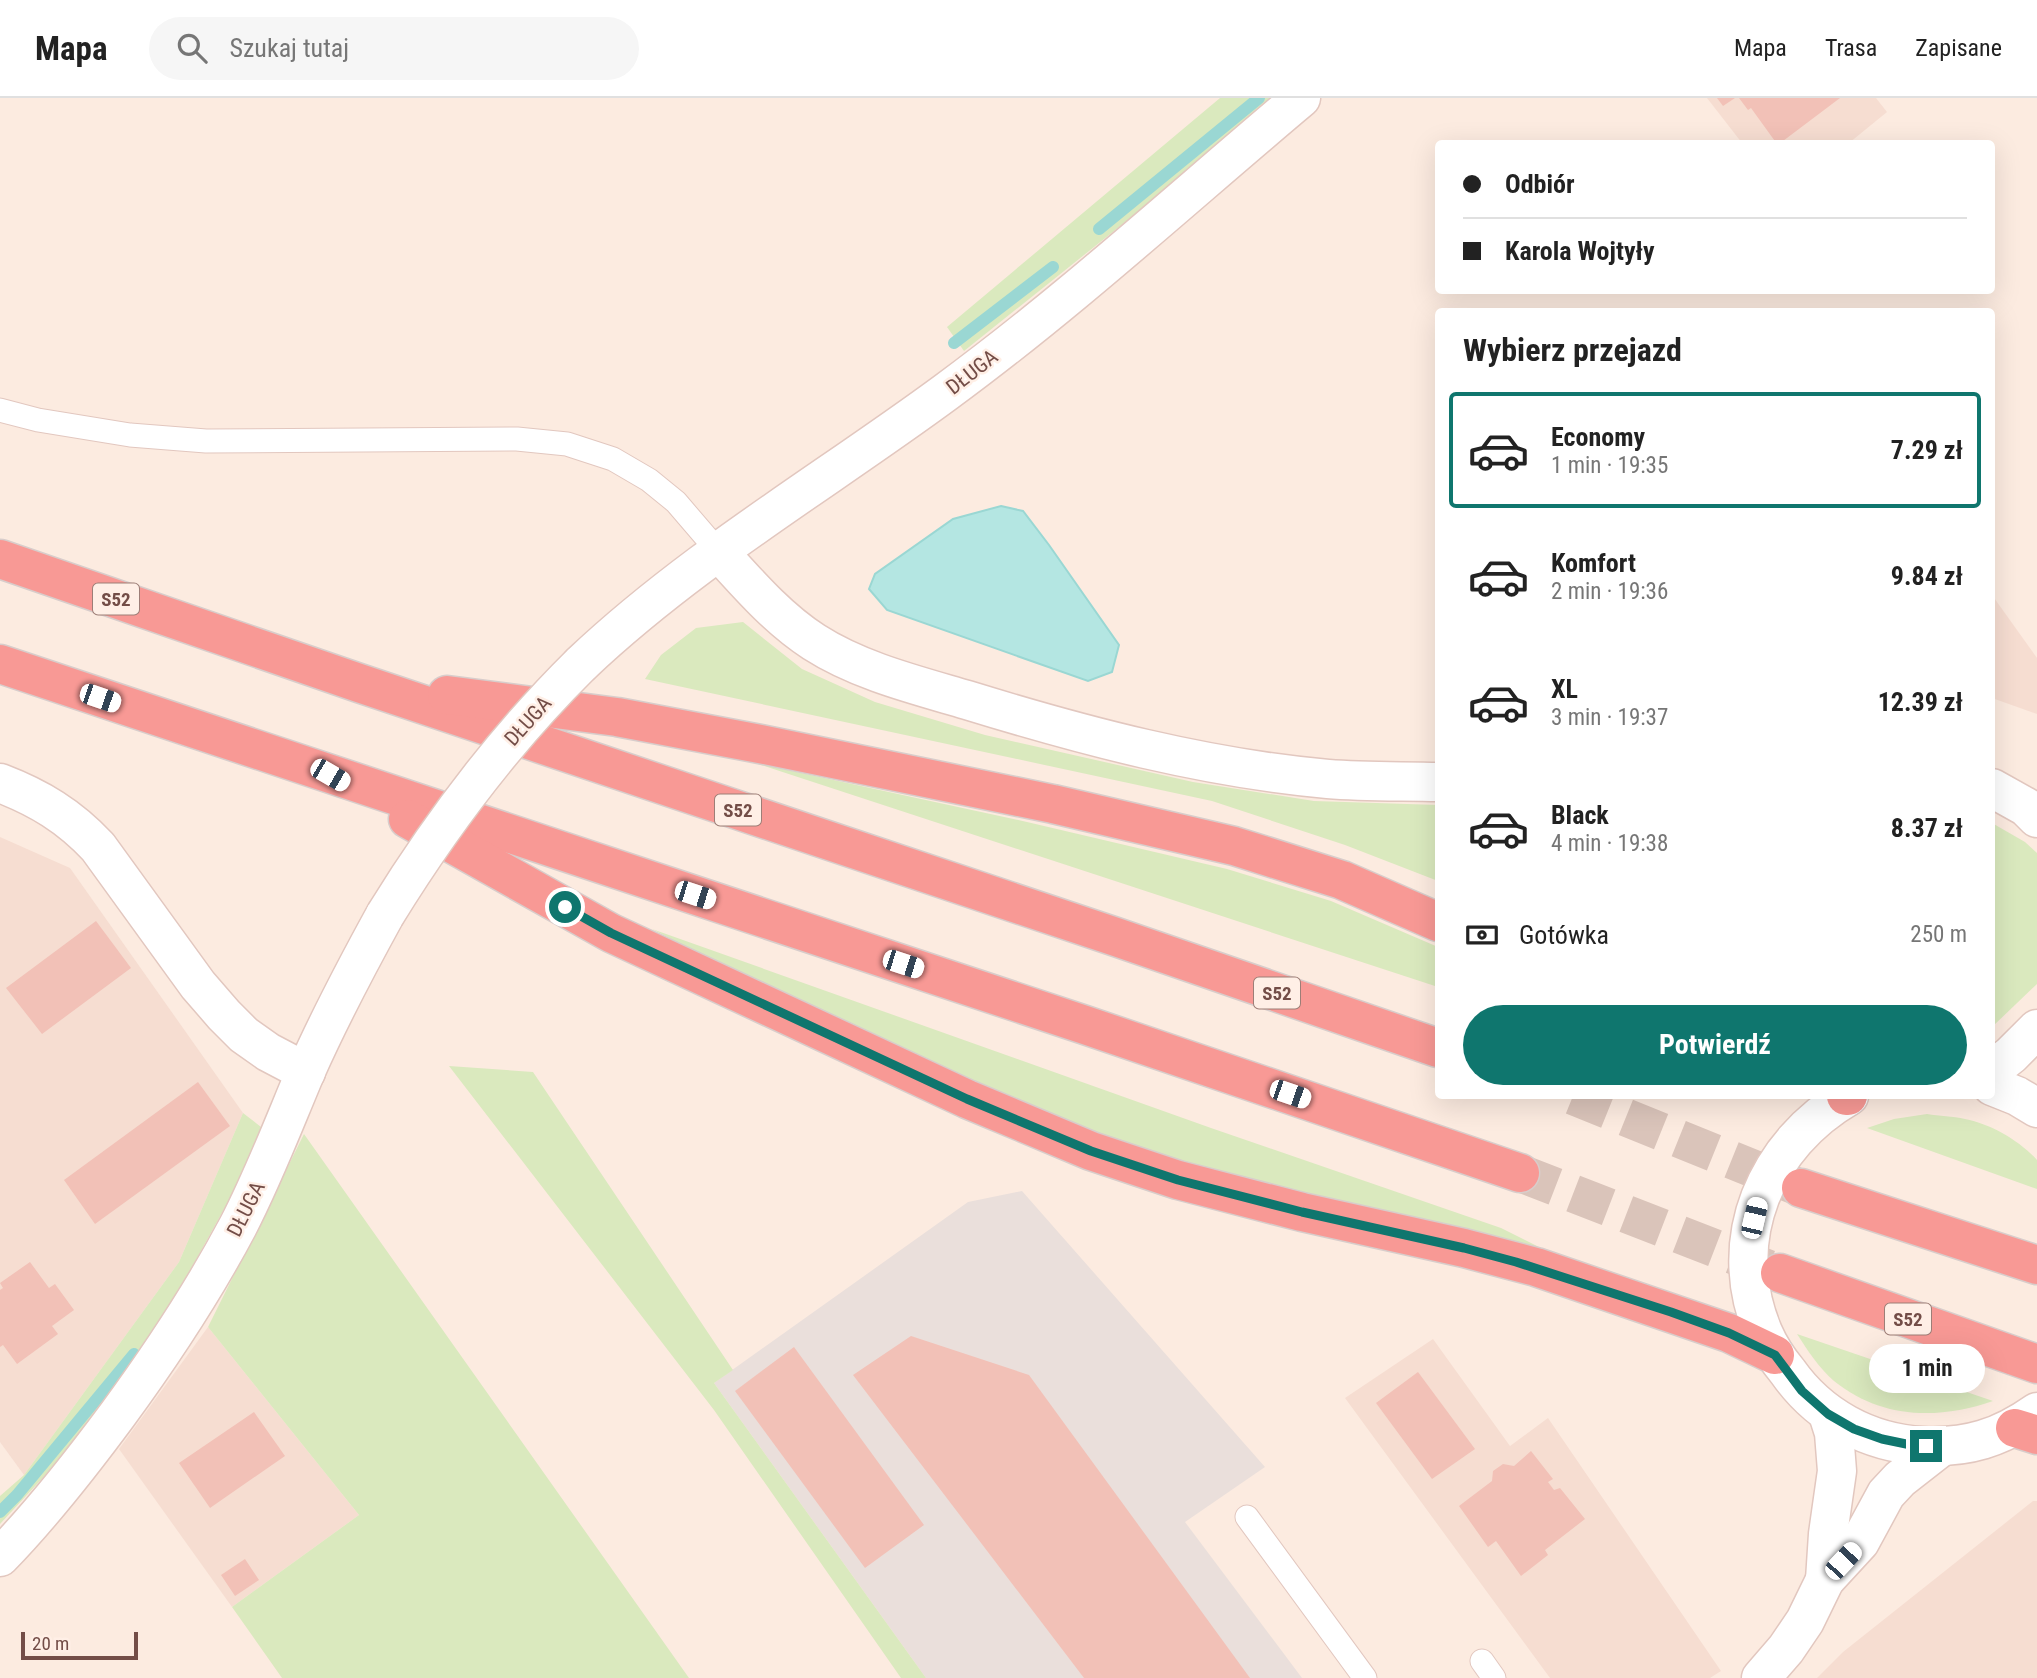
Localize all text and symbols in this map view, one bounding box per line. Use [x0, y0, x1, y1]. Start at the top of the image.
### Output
search box [149, 17, 639, 80]
text: Mapa [35, 29, 107, 68]
icon: search [173, 29, 211, 67]
text: Szukaj tutaj [229, 33, 349, 63]
text: Mapa [1734, 34, 1787, 62]
text: Trasa [1825, 34, 1877, 62]
text: Zapisane [1915, 34, 2002, 62]
text: Odbiór [1505, 169, 1575, 199]
text: Karola Wojtyły [1505, 236, 1654, 266]
text: Wybierz przejazd [1463, 331, 1682, 369]
street label: DŁUGA [942, 345, 1002, 399]
icon: car [1467, 419, 1530, 482]
text: Economy [1551, 422, 1645, 452]
text: 7.29 zł [1891, 435, 1963, 465]
text: 1 min · 19:35 [1551, 452, 1668, 479]
icon: car [1467, 545, 1530, 608]
text: Komfort [1551, 548, 1636, 578]
text: 9.84 zł [1891, 561, 1963, 591]
text: 2 min · 19:36 [1551, 578, 1668, 605]
road number: S52 [93, 584, 139, 614]
icon: car [1467, 671, 1530, 734]
text: XL [1551, 674, 1578, 704]
car [77, 681, 124, 715]
text: 12.39 zł [1878, 687, 1963, 717]
street label: DŁUGA [500, 691, 556, 751]
text: 3 min · 19:37 [1551, 704, 1668, 731]
car [307, 755, 354, 795]
road number: S52 [715, 794, 761, 825]
icon: car [1467, 797, 1530, 860]
text: Black [1551, 800, 1609, 830]
text: 8.37 zł [1891, 813, 1963, 843]
text: 4 min · 19:38 [1551, 830, 1668, 857]
car [672, 879, 719, 911]
route start [549, 891, 581, 923]
icon: cash [1463, 916, 1501, 954]
text: Gotówka [1519, 920, 1609, 950]
text: 250 m [1910, 921, 1967, 948]
car [880, 948, 927, 980]
road number: S52 [1254, 978, 1300, 1009]
button: Potwierdź [1463, 1005, 1967, 1085]
car [1267, 1077, 1314, 1111]
street label: DŁUGA [222, 1178, 270, 1240]
car [1740, 1195, 1769, 1241]
road number: S52 [1885, 1303, 1931, 1334]
callout: 1 min [1868, 1344, 1984, 1394]
text: 1 min [1901, 1355, 1953, 1382]
route end [1910, 1430, 1942, 1462]
car [1821, 1538, 1866, 1584]
scale bar [21, 1629, 138, 1661]
text: 20 m [32, 1632, 69, 1655]

